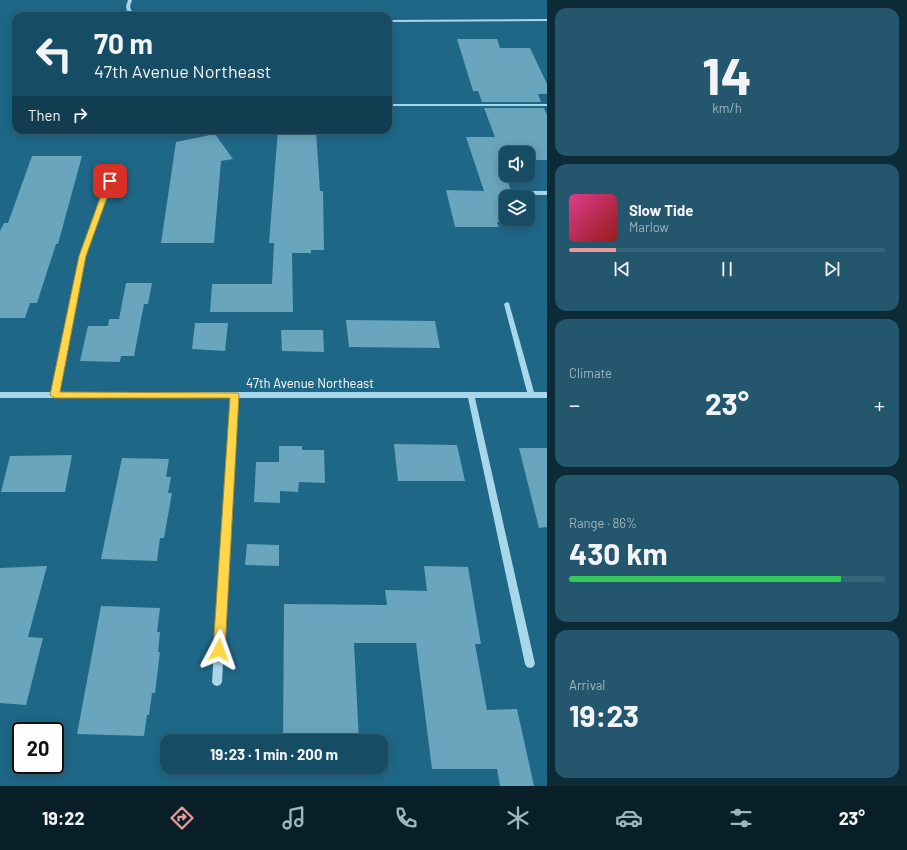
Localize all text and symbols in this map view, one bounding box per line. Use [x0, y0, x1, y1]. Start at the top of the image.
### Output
text: 70 m [94, 26, 153, 60]
icon: left [28, 28, 80, 80]
text: 14 [702, 43, 752, 105]
text: 47th Avenue Northeast [94, 60, 271, 82]
text: km/h [712, 100, 742, 116]
icon: right [69, 104, 91, 126]
text: Then [28, 106, 61, 124]
map controls [499, 146, 535, 226]
button: sound [499, 146, 535, 182]
pin [93, 164, 127, 198]
icon: arrive [99, 170, 121, 192]
button: layers [499, 190, 535, 226]
text: Slow Tide [629, 201, 693, 219]
text: Marlow [629, 219, 669, 235]
icon: previous [611, 258, 633, 280]
icon: pause [716, 258, 738, 280]
icon: next [821, 258, 843, 280]
text: Climate [569, 365, 612, 381]
street label: 47th Avenue Northeast [246, 375, 374, 391]
text: 23° [705, 385, 749, 421]
text: − [569, 391, 580, 417]
text: + [874, 391, 885, 417]
text: Range · 86% [569, 515, 637, 531]
text: 430 km [569, 535, 668, 571]
position arrow [198, 629, 240, 671]
text: Arrival [569, 677, 605, 693]
text: 19:23 [569, 697, 639, 733]
speed limit sign: 20 [12, 722, 64, 774]
text: 19:23 · 1 min · 200 m [210, 745, 338, 763]
icon: directions [168, 804, 196, 832]
icon: music [280, 804, 308, 832]
icon: phone [392, 804, 420, 832]
icon: climate [504, 804, 532, 832]
icon: car [615, 804, 643, 832]
icon: filters [727, 804, 755, 832]
text: 19:22 [42, 807, 85, 829]
text: 23° [839, 807, 865, 829]

